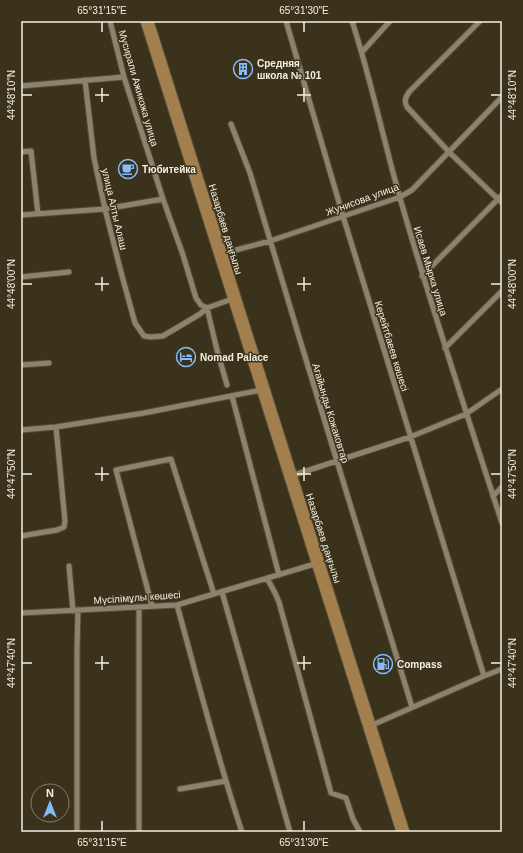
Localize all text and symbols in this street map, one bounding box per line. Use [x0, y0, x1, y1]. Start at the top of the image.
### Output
text: 65°31'15"E [77, 5, 127, 16]
text: 65°31'30"E [279, 5, 329, 16]
street label: Мусирали Ажикожа улица [117, 29, 161, 148]
building icon: Средняя школа № 101 [232, 58, 254, 80]
place label: Средняя школа № 101 [257, 58, 322, 81]
text: 44°48'10"N [6, 70, 17, 120]
text: 44°48'10"N [507, 70, 518, 120]
cafe icon: Тюбитейка [117, 158, 139, 180]
place label: Тюбитейка [142, 164, 196, 175]
street label: улица Алты Алаш [100, 167, 129, 251]
street label: Жунисова улица [324, 181, 401, 218]
street label: Назарбаев даңғылы [207, 183, 245, 276]
street label: Исаев Мырка улица [412, 225, 449, 318]
text: 44°48'00"N [6, 259, 17, 309]
text: 44°48'00"N [507, 259, 518, 309]
street label: Керейтбаеев көшесі [373, 300, 410, 393]
hotel icon: Nomad Palace [175, 346, 197, 368]
place label: Nomad Palace [200, 352, 269, 363]
street label: Агайынды Кожаковтар [310, 362, 351, 465]
text: 44°47'50"N [6, 449, 17, 499]
text: 44°47'50"N [507, 449, 518, 499]
street label: Назарбаев даңғылы [304, 492, 343, 584]
street label: Мүсілімұлы көшесі [93, 589, 181, 606]
text: 44°47'40"N [6, 638, 17, 688]
text: 44°47'40"N [507, 638, 518, 688]
fuel station icon: Compass [372, 653, 394, 675]
place label: Compass [397, 659, 442, 670]
north arrow [30, 783, 70, 823]
text: N [46, 787, 54, 799]
text: 65°31'15"E [77, 837, 127, 848]
text: 65°31'30"E [279, 837, 329, 848]

